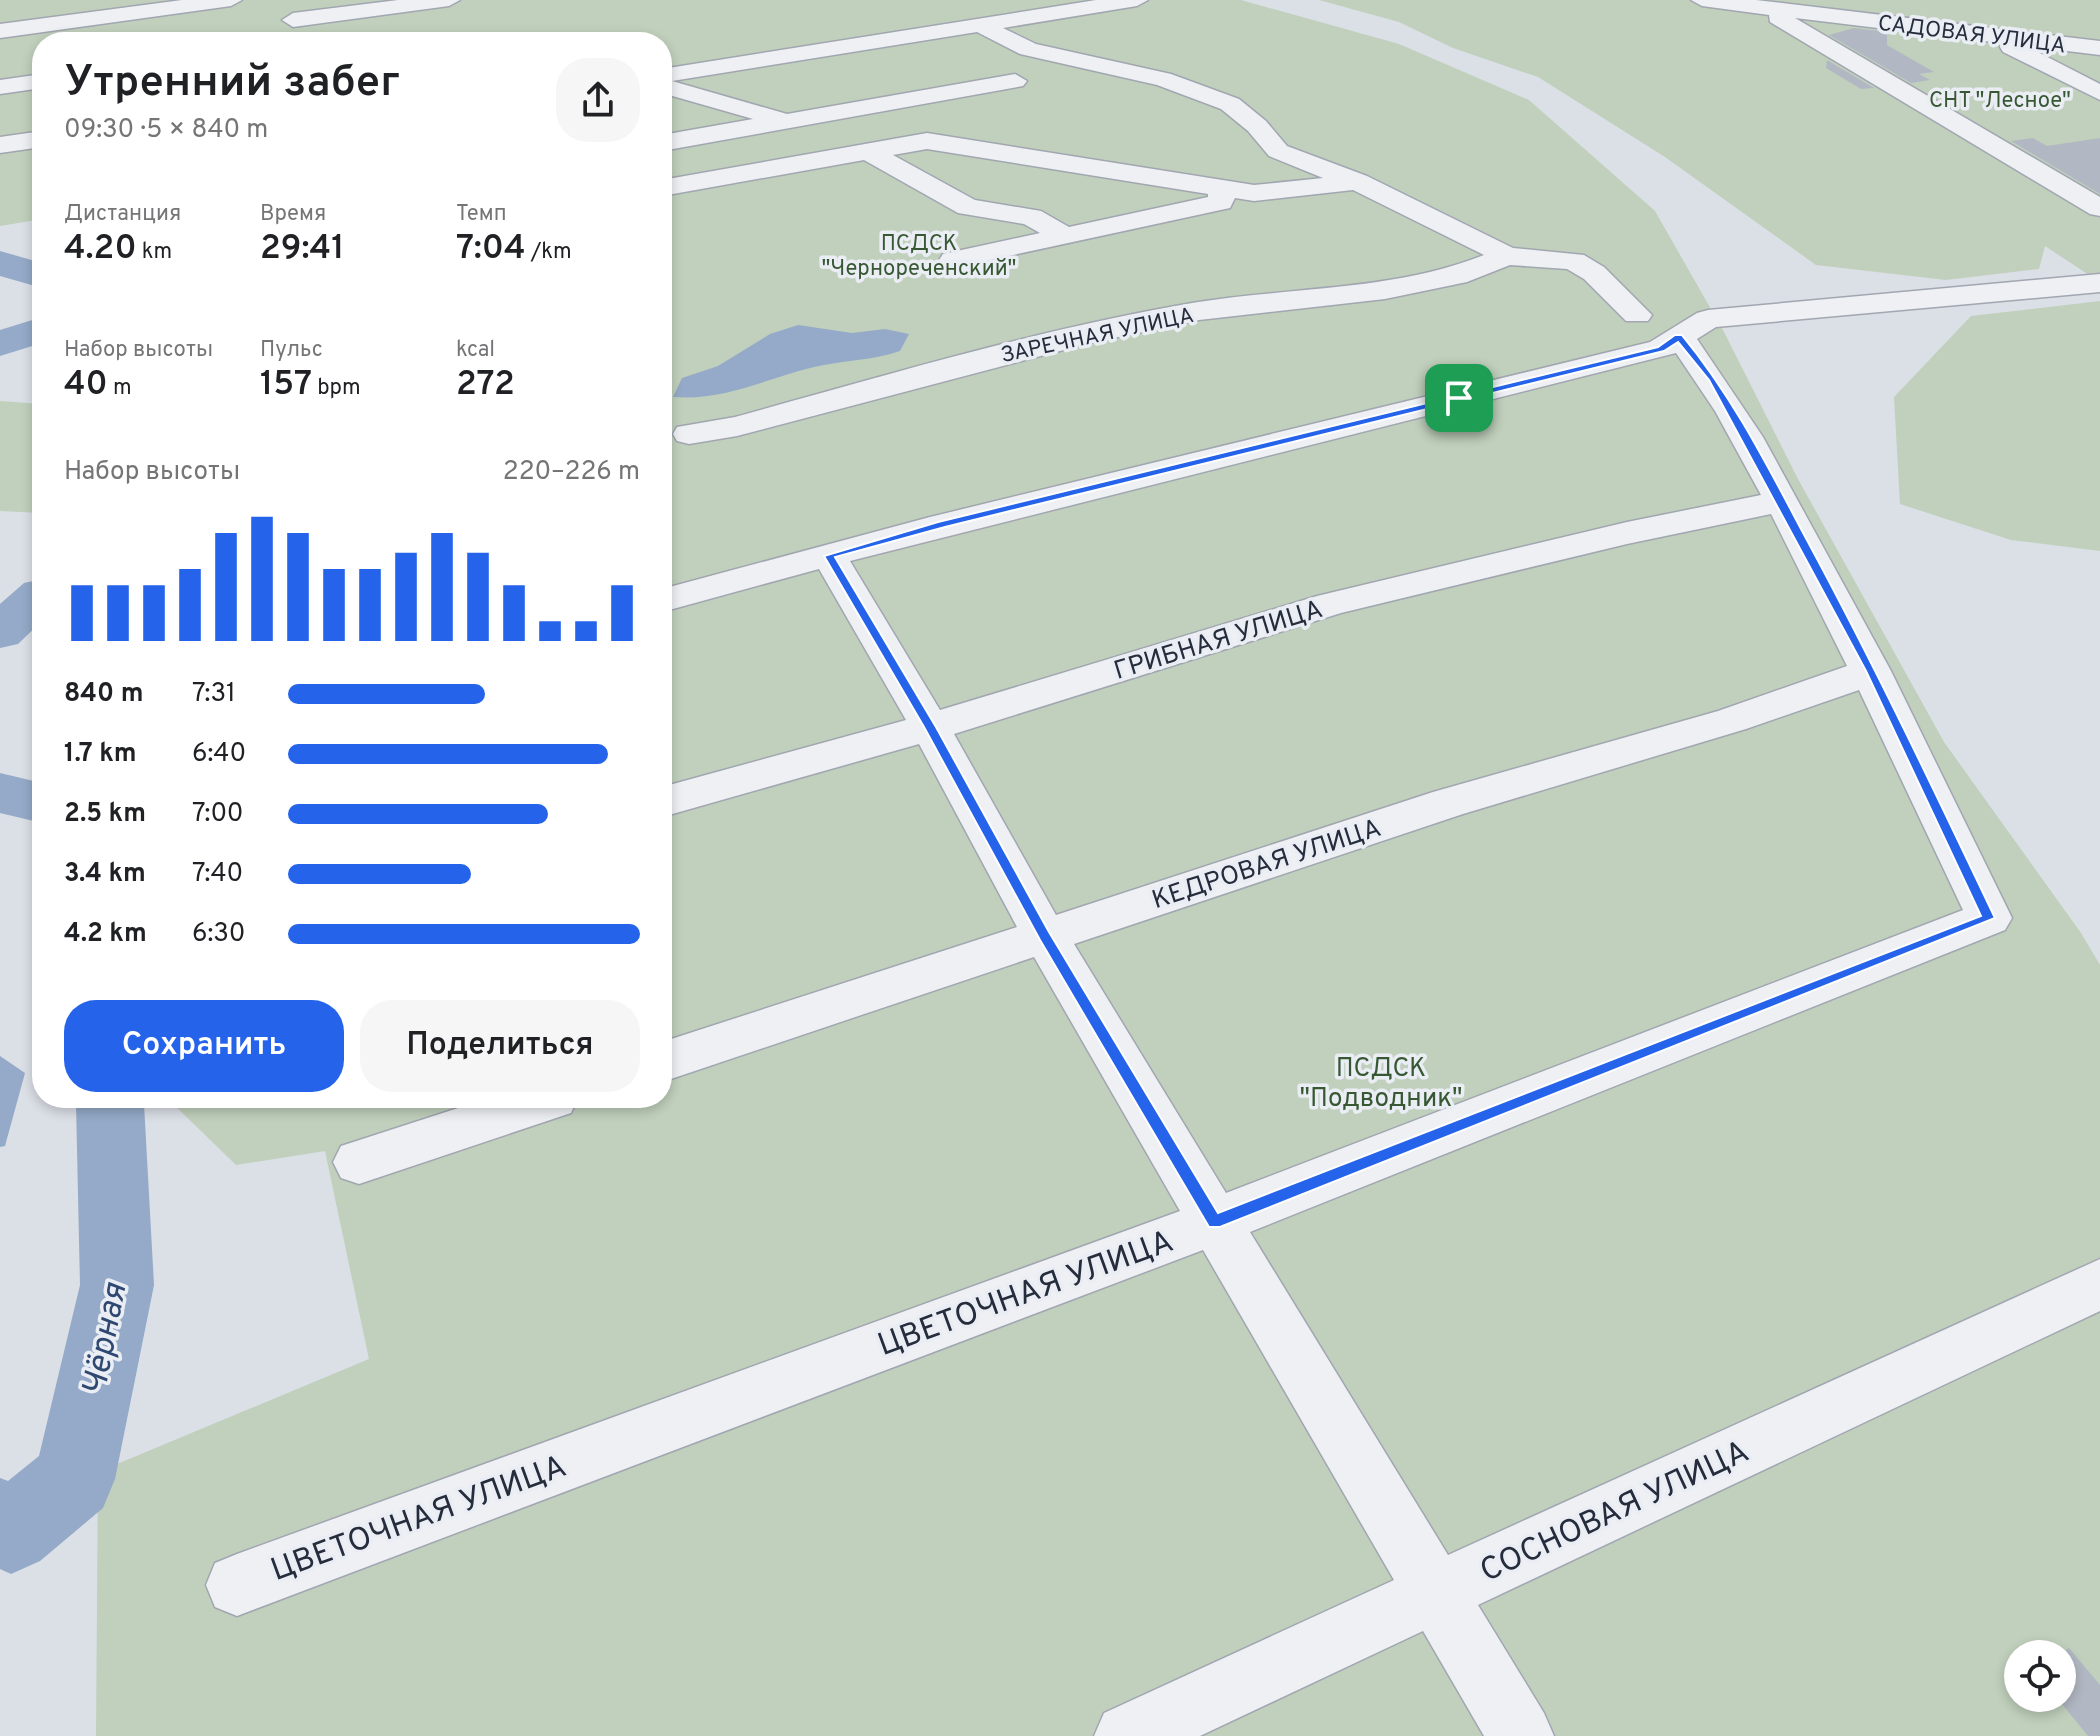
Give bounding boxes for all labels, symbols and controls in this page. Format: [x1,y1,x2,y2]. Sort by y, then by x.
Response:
street label: САДОВАЯ УЛИЦА [1876,11,2067,60]
text: Утренний забег [64,56,400,112]
button: share [556,58,640,142]
park label: СНТ "Лесное" [1929,88,2071,115]
text: 09:30 · 5 × 840 m [64,114,268,147]
text: Дистанция [64,201,181,228]
text: Время [260,201,326,228]
text: Темп [456,201,507,228]
text: 4.20 [64,228,137,271]
text: 29:41 [260,228,344,271]
text: 7:04 [456,228,526,271]
park label: ПСДСК "Чернореченский" [822,231,1016,283]
text: km [137,239,172,266]
text: /km [526,239,572,266]
street label: ЗАРЕЧНАЯ УЛИЦА [999,303,1196,370]
text: Набор высоты [64,337,213,364]
text: Пульс [260,337,323,364]
text: kcal [456,337,495,364]
text: 40 [64,364,108,407]
text: 157 [260,364,312,407]
text: 272 [456,364,515,407]
pin [1425,364,1493,432]
text: m [108,375,132,402]
text: bpm [312,375,361,402]
icon: arrive [1437,376,1481,420]
text: Набор высоты [64,456,240,489]
text: 220–226 m [503,456,640,489]
street label: ГРИБНАЯ УЛИЦА [1110,594,1327,689]
text: 840 m [64,678,143,711]
text: 7:31 [192,678,236,711]
text: 1.7 km [64,738,137,771]
text: 6:40 [192,738,246,771]
text: 2.5 km [64,798,146,831]
text: 7:00 [192,798,244,831]
street label: КЕДРОВАЯ УЛИЦА [1148,813,1386,918]
text: 3.4 km [64,858,146,891]
text: 7:40 [192,858,243,891]
text: 4.2 km [64,918,147,951]
text: 6:30 [192,918,245,951]
button: Сохранить [64,1000,344,1092]
button: Поделиться [360,1000,640,1092]
park label: ПСДСК "Подводник" [1299,1053,1463,1116]
street label: ЦВЕТОЧНАЯ УЛИЦА [873,1223,1179,1367]
water label: Чёрная [74,1279,138,1400]
street label: СОСНОВАЯ УЛИЦА [1474,1433,1756,1593]
street label: ЦВЕТОЧНАЯ УЛИЦА [266,1448,572,1592]
map controls [2004,1640,2076,1712]
button: locate [2004,1640,2076,1712]

